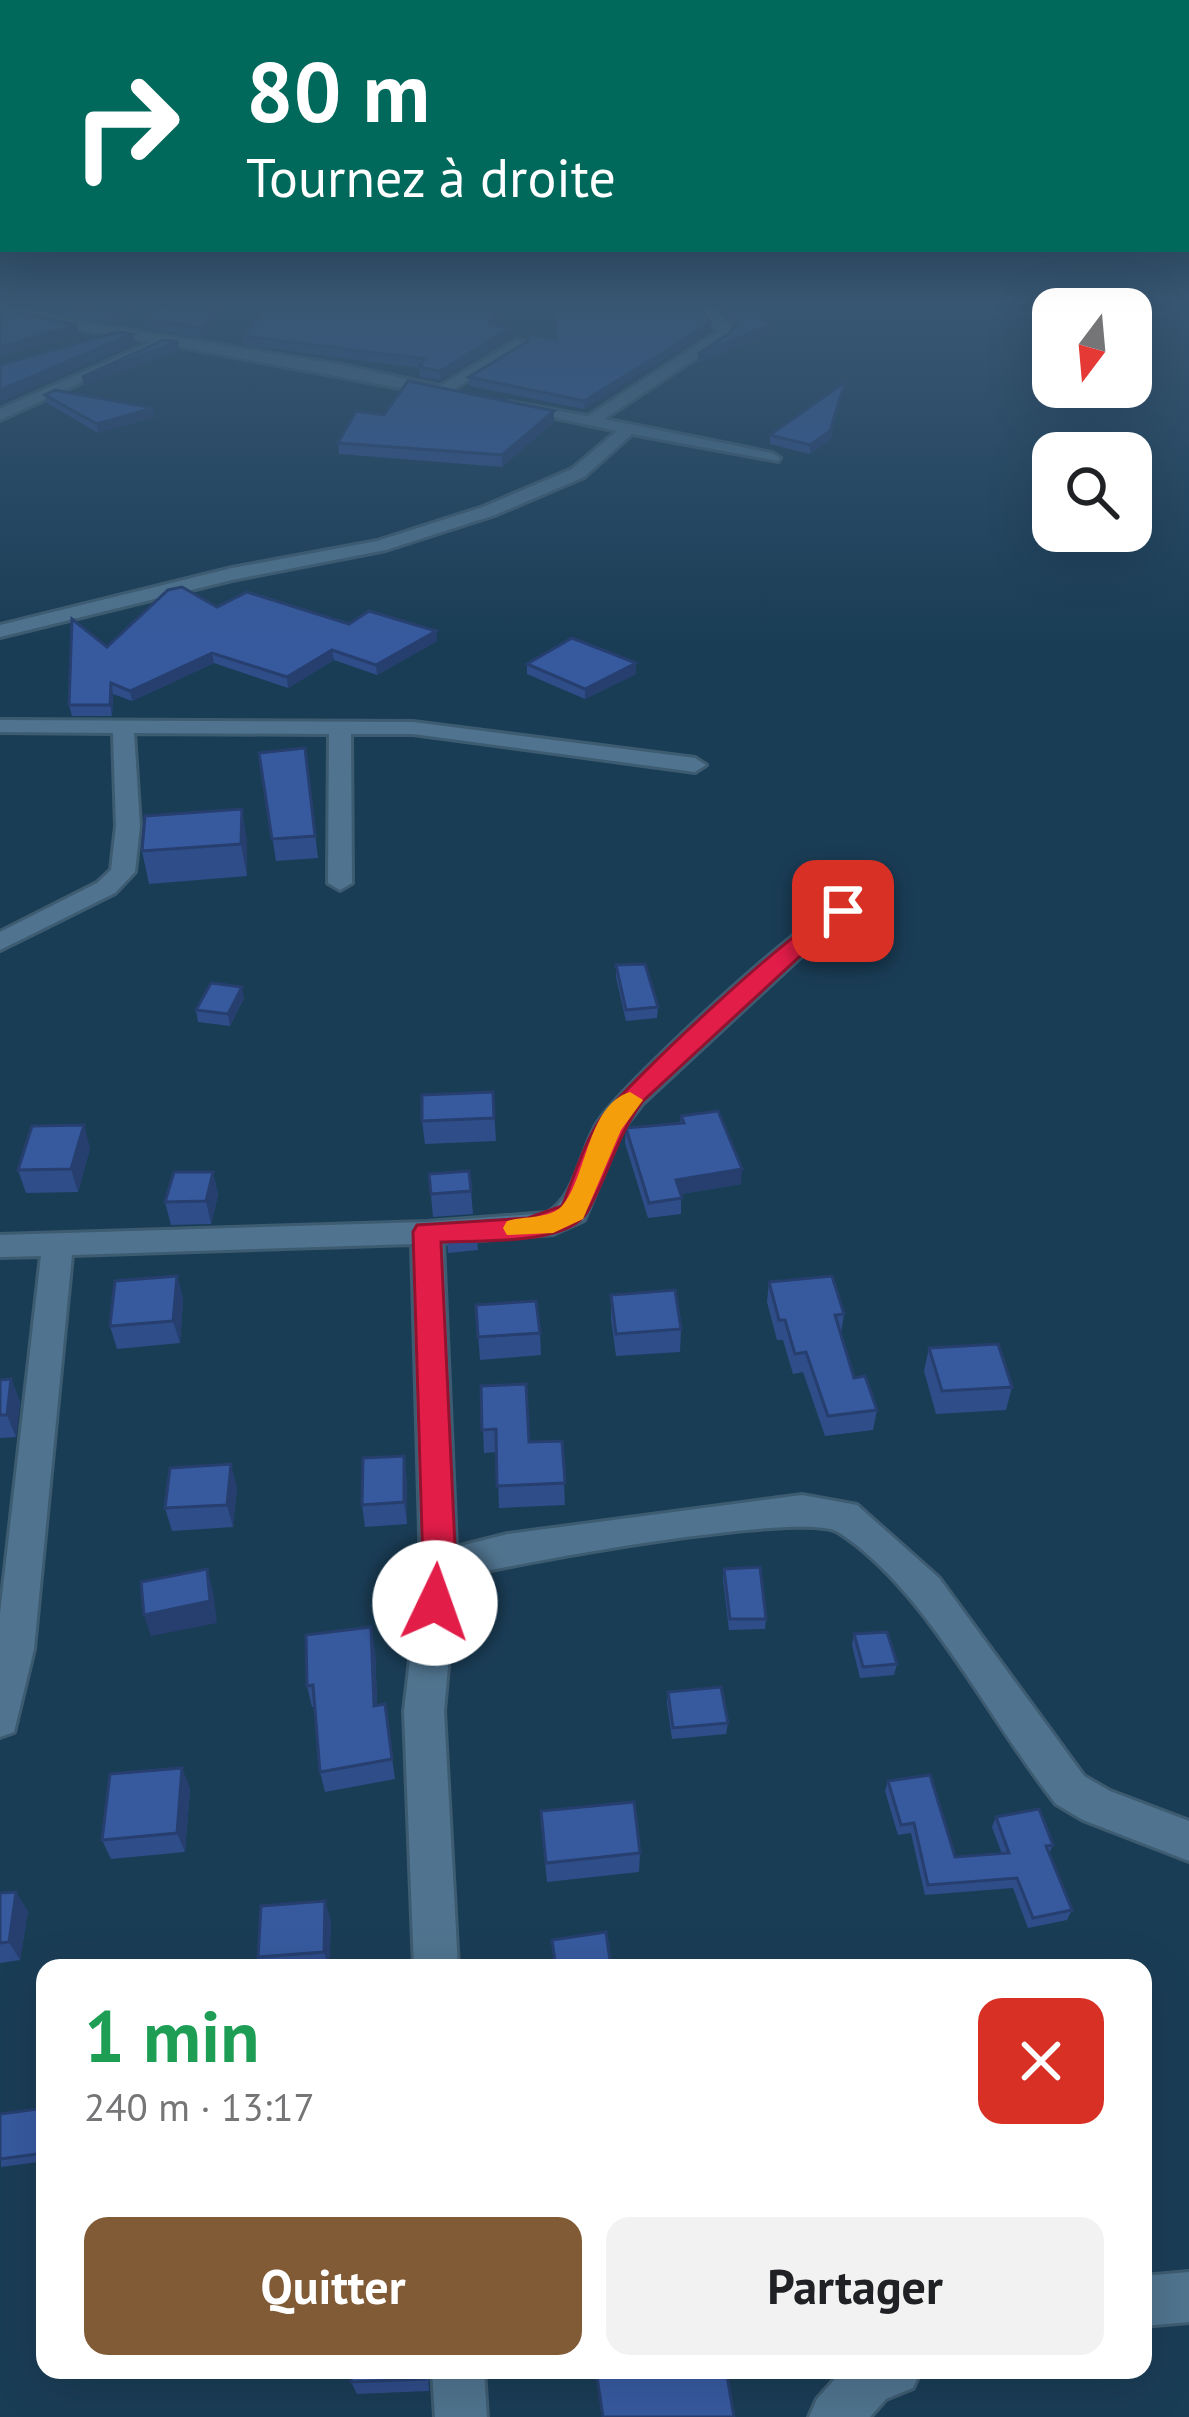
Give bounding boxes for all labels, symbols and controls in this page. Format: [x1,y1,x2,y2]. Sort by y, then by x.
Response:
text: 80 m [246,36,430,145]
icon: right [48,48,204,204]
text: Tournez à droite [246,142,616,212]
north arrow [1032,288,1152,408]
map controls [1032,288,1152,552]
button: search [1032,432,1152,552]
pin [792,860,894,962]
icon: arrive [810,878,876,944]
position arrow [372,1540,498,1666]
text: 1 min [84,1989,260,2082]
button: close [978,1998,1104,2124]
text: 240 m · 13:17 [84,2081,315,2132]
button: Quitter [84,2217,582,2355]
button: Partager [606,2217,1104,2355]

